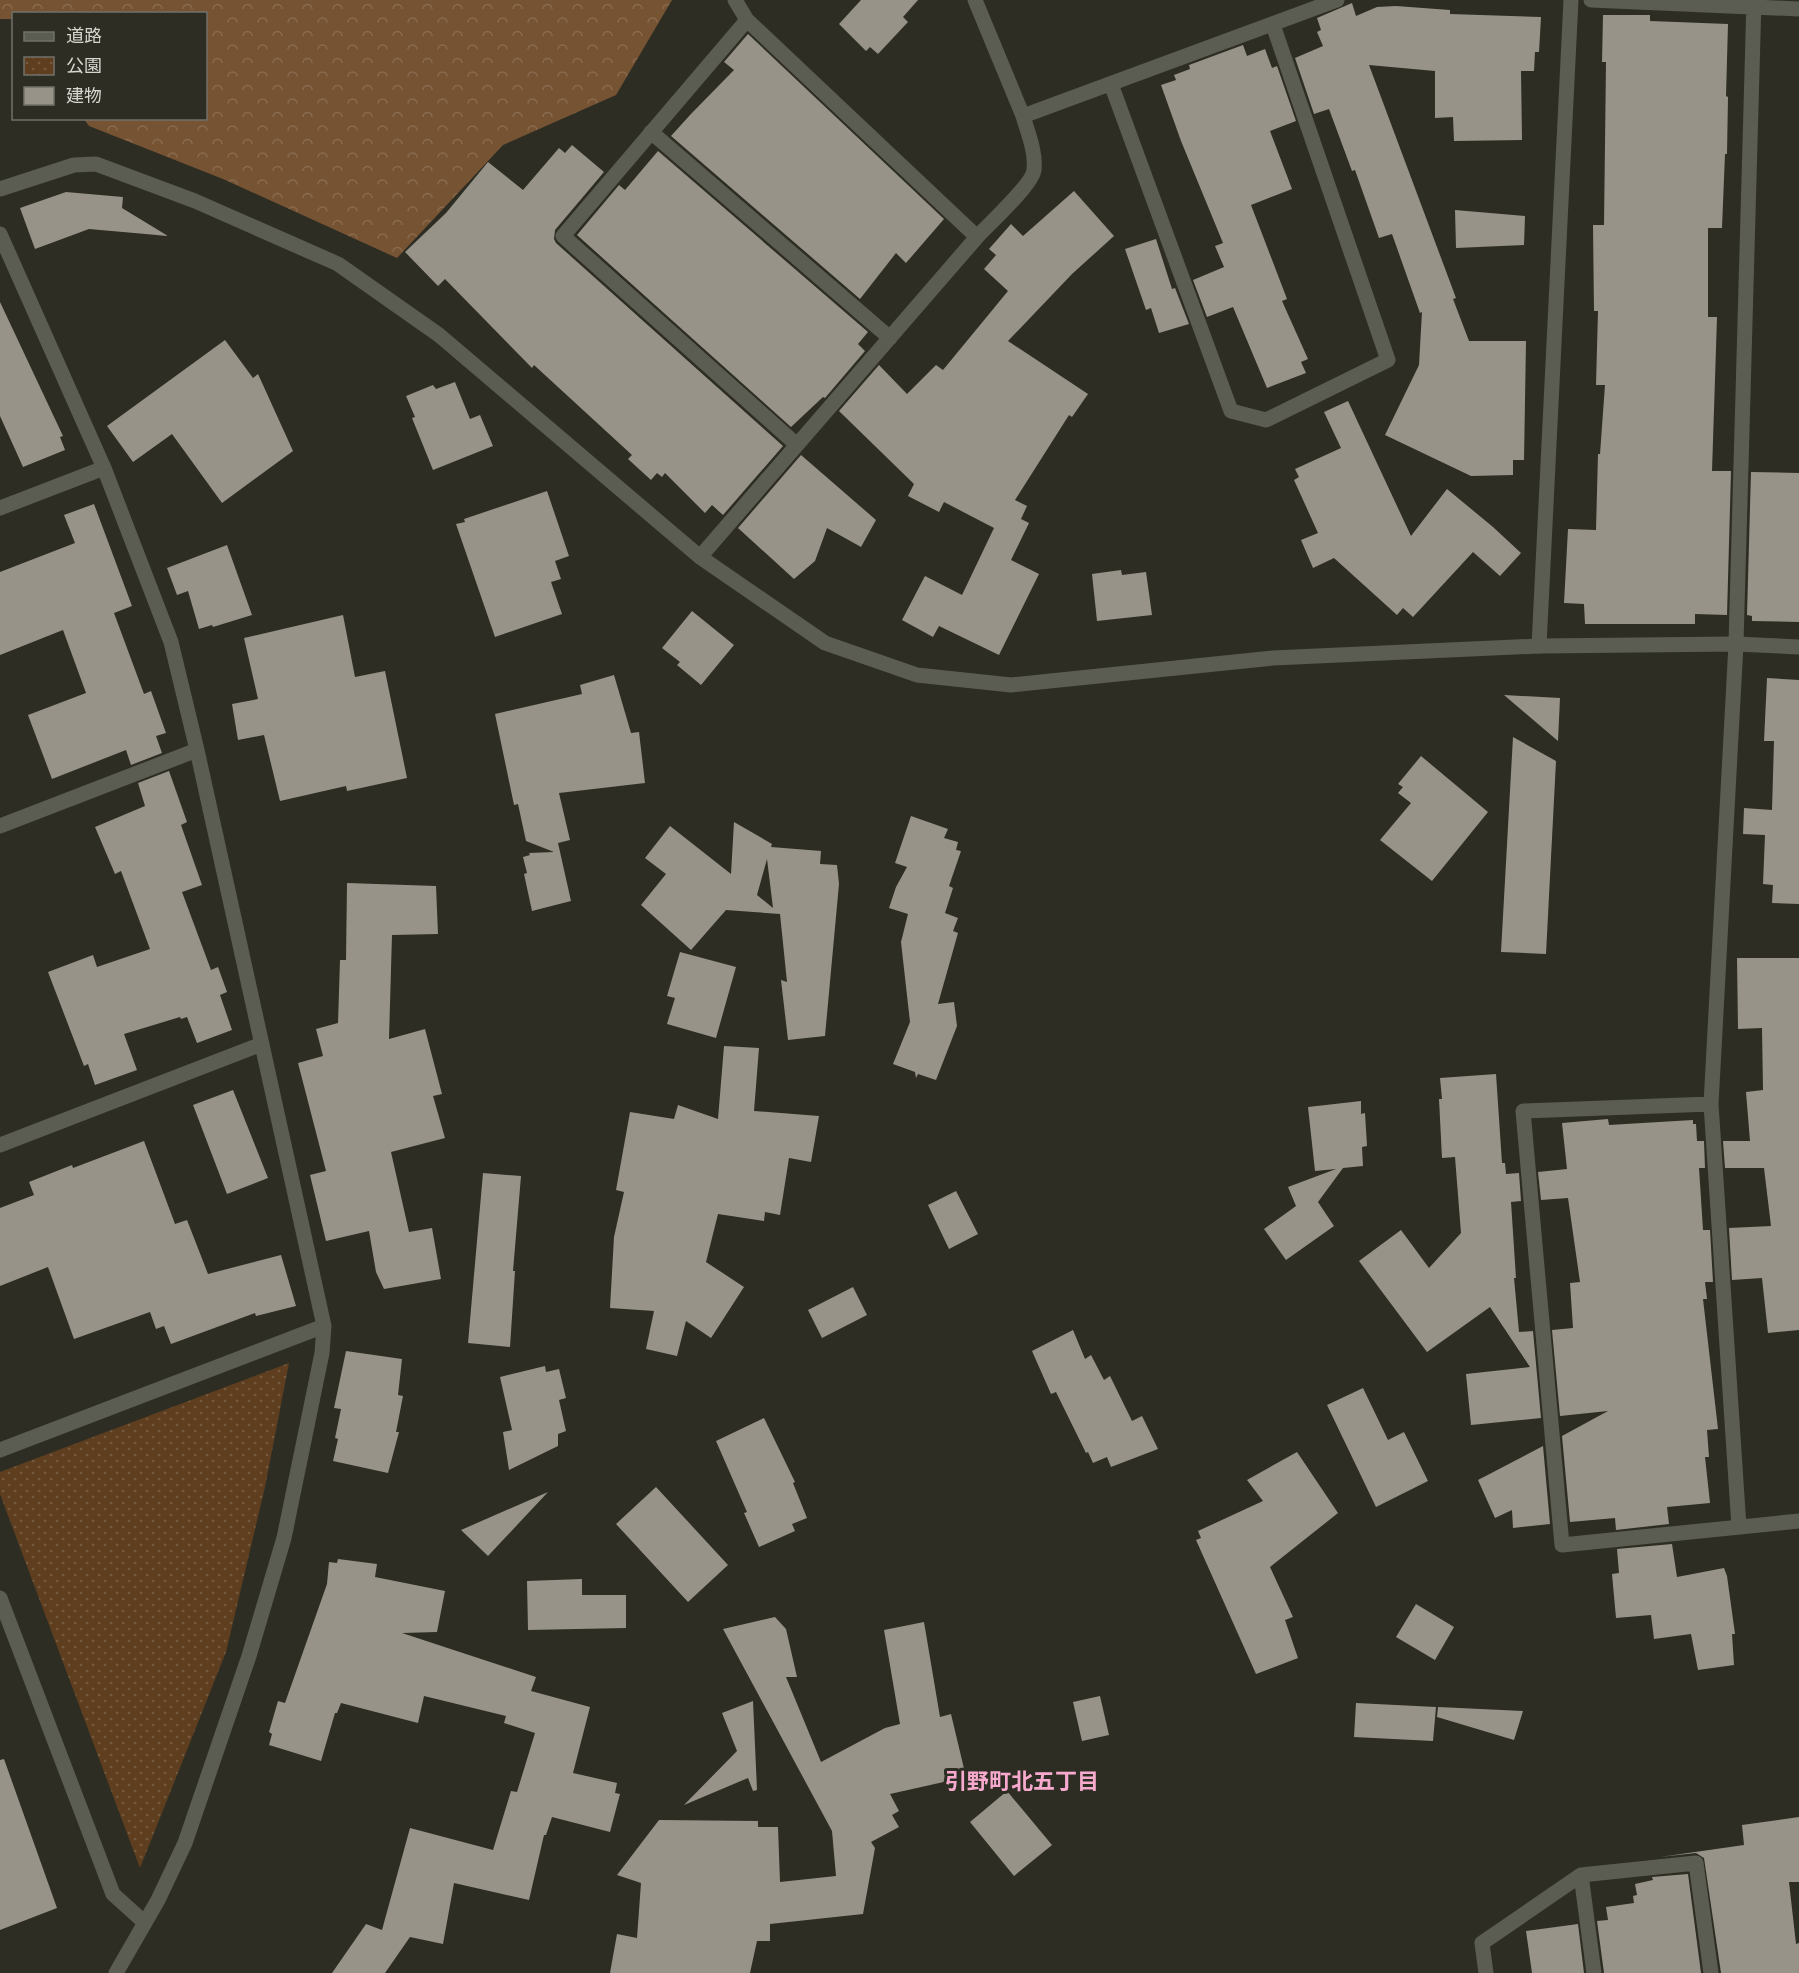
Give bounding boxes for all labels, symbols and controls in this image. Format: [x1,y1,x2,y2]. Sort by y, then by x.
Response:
legend [12,12,207,120]
text: 道路 [66,26,102,46]
text: 公園 [66,56,102,76]
text: 建物 [66,86,102,106]
district label: 引野町北五丁目 [945,1769,1099,1794]

